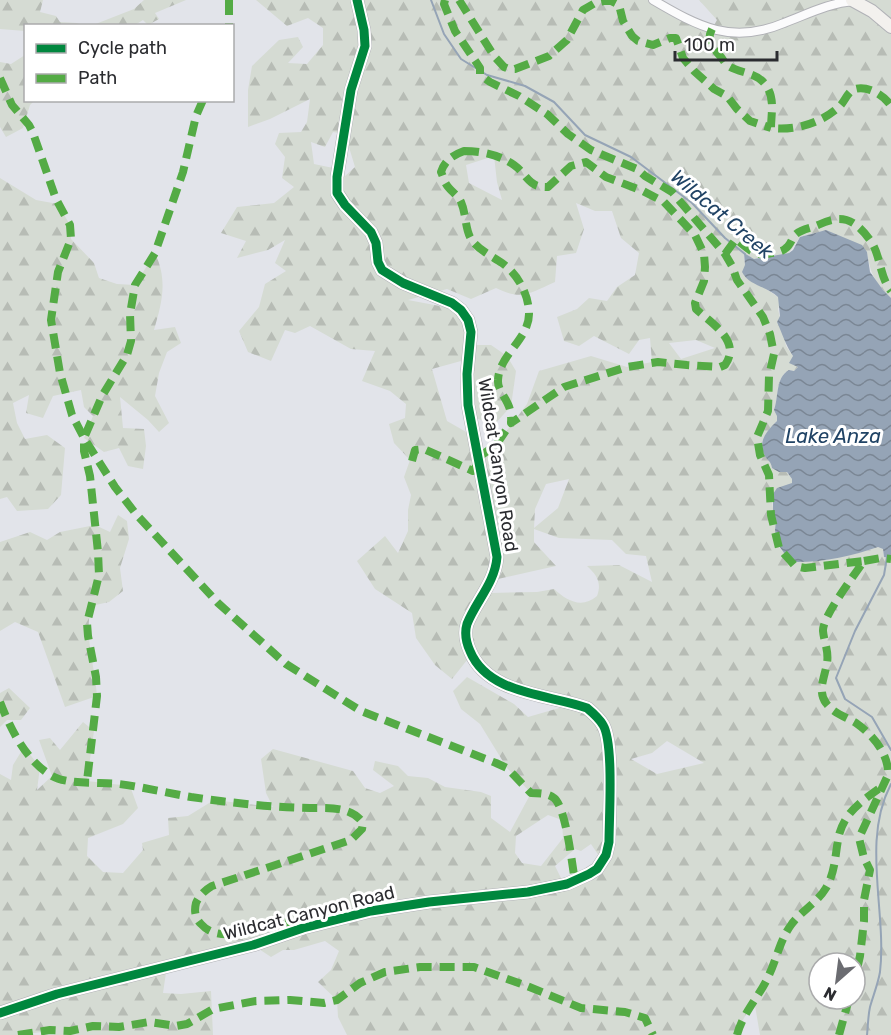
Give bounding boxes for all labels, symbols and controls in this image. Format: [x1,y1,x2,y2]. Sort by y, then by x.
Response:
legend [24,24,234,102]
scale bar [675,24,777,62]
text: 100 m [684,34,735,56]
text: Cycle path [78,37,167,59]
text: Path [78,67,117,89]
water label: Wildcat Creek [666,164,779,264]
street label: Wildcat Canyon Road [473,377,523,553]
water label: Lake Anza [785,424,881,448]
street label: Wildcat Canyon Road [221,881,397,945]
north arrow [807,951,867,1011]
text: N [821,983,840,1005]

